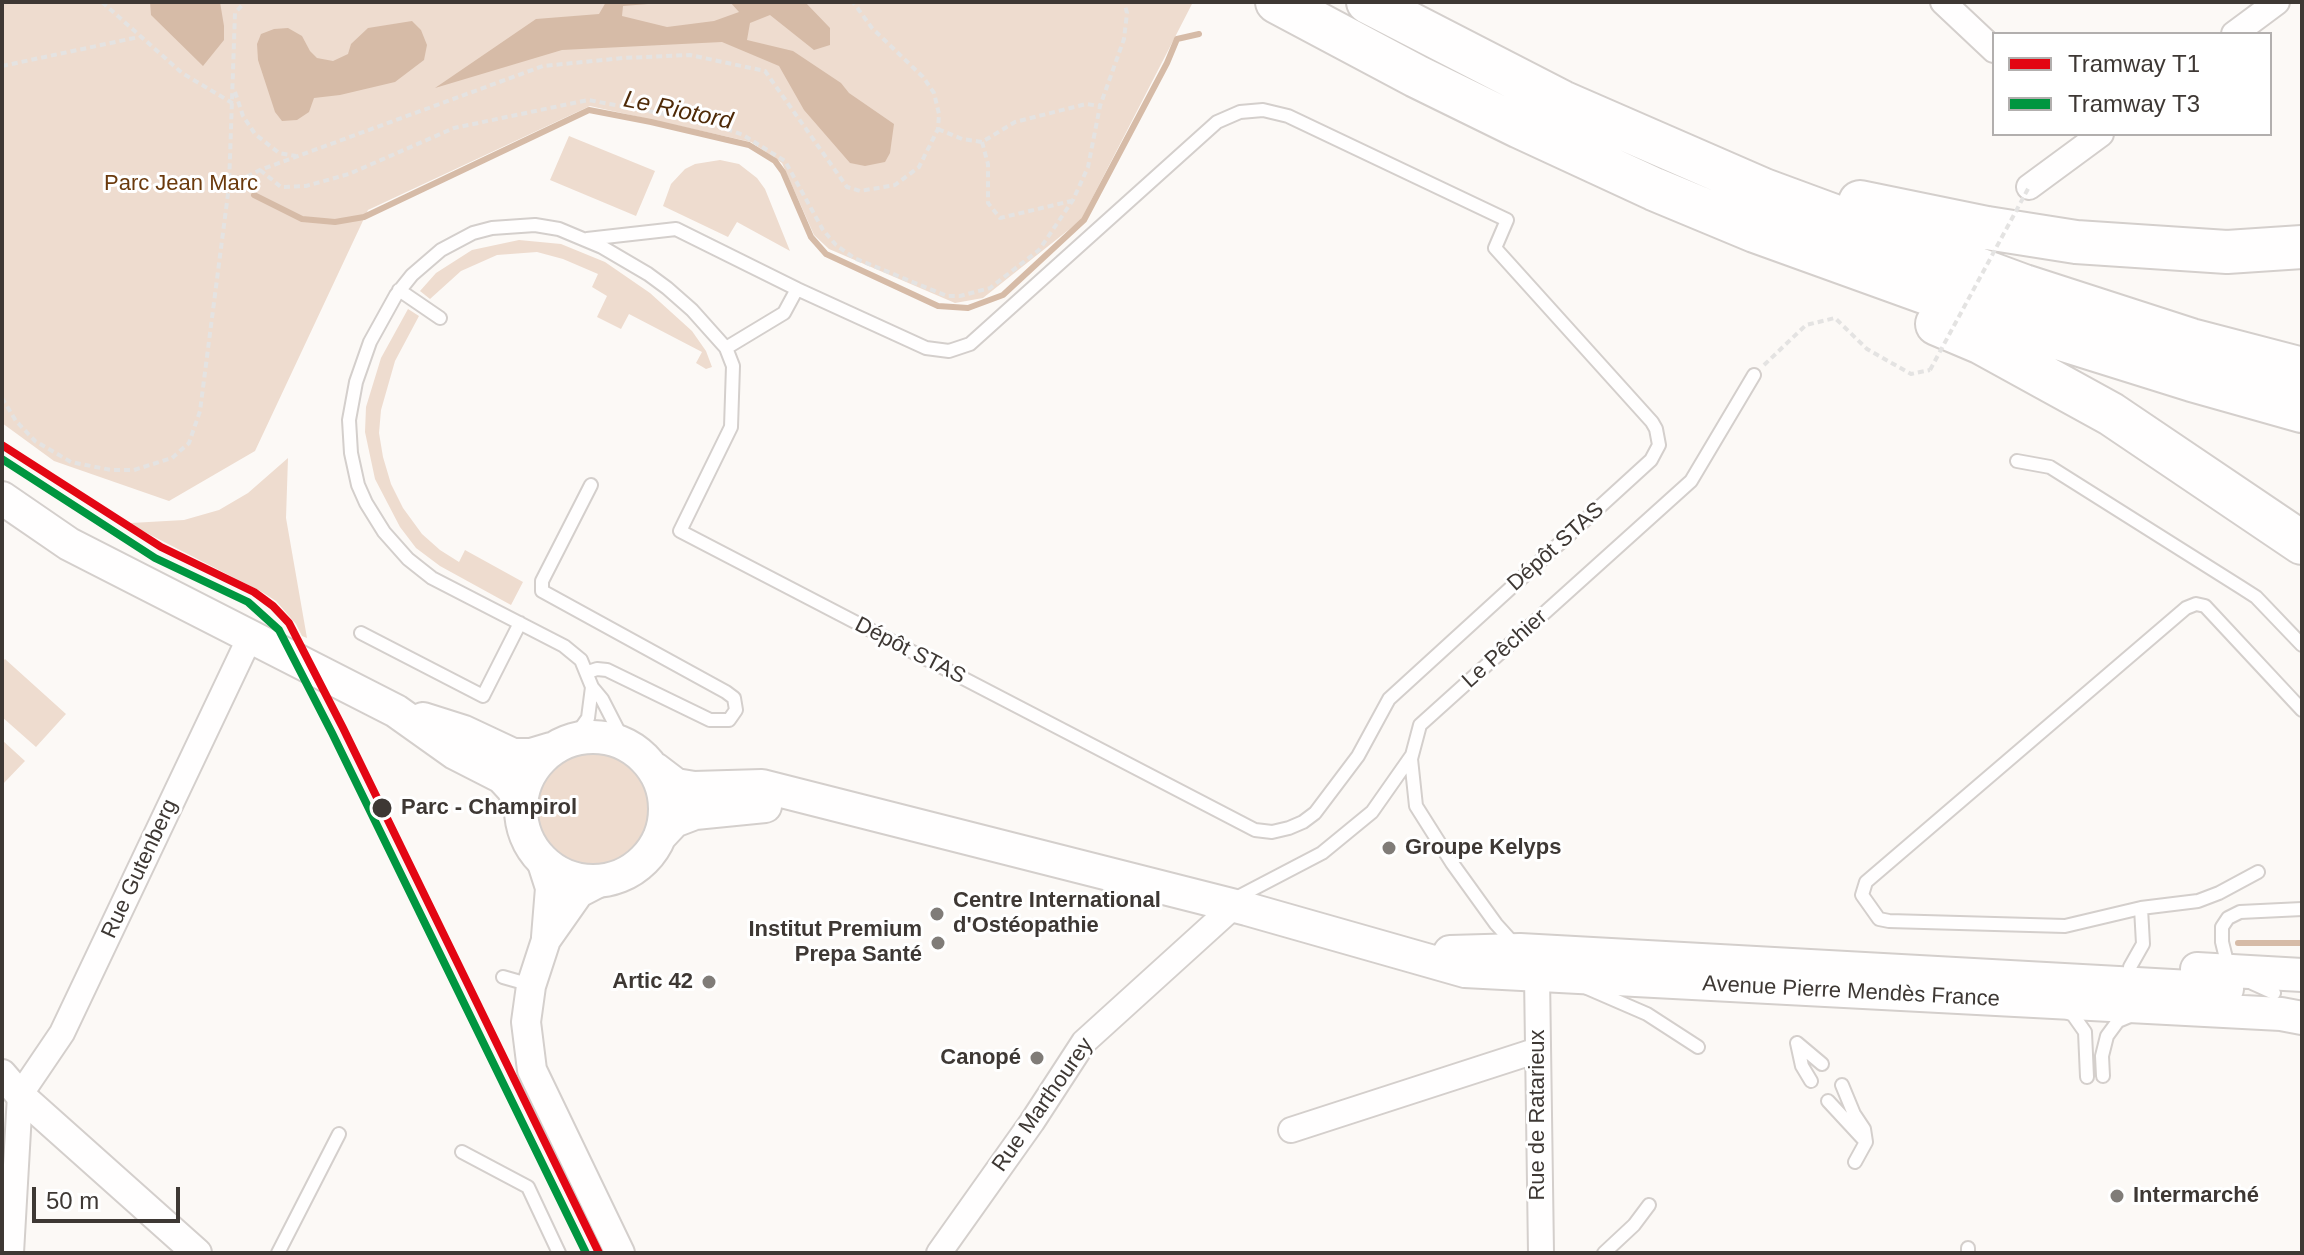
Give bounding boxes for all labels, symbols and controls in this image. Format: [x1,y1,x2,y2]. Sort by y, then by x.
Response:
legend [1992,32,2272,136]
text: Tramway T1 [2068,50,2200,77]
water label: Le Riotord [621,85,735,137]
text: Tramway T3 [2068,90,2200,117]
park label: Parc Jean Marc [104,171,258,197]
street label: Dépôt STAS [1502,497,1610,597]
street label: Le Pêchier [1457,604,1553,694]
street label: Dépôt STAS [850,612,970,690]
street label: Rue Gutenberg [96,795,184,943]
place label: Parc - Champirol [401,795,577,821]
marker: Parc - Champirol [370,796,394,820]
place label: Groupe Kelyps [1405,835,1561,861]
marker: Groupe Kelyps [1380,839,1398,857]
place label: Centre International d'Ostéopathie [953,888,1161,940]
marker: Centre International d'Ostéopathie [928,905,946,923]
place label: Institut Premium Prepa Santé [748,917,922,968]
marker: Institut Premium Prepa Santé [929,934,947,952]
place label: Artic 42 [612,969,693,995]
street label: Avenue Pierre Mendès France [1702,971,2000,1013]
marker: Artic 42 [700,973,718,991]
street label: Rue de Ratarieux [1525,1029,1551,1201]
street label: Rue Marthourey [987,1033,1099,1177]
place label: Canopé [940,1045,1021,1071]
marker: Canopé [1028,1049,1046,1067]
scale bar [36,1171,184,1221]
place label: Intermarché [2133,1183,2259,1209]
text: 50 m [46,1187,99,1214]
marker: Intermarché [2108,1187,2126,1205]

